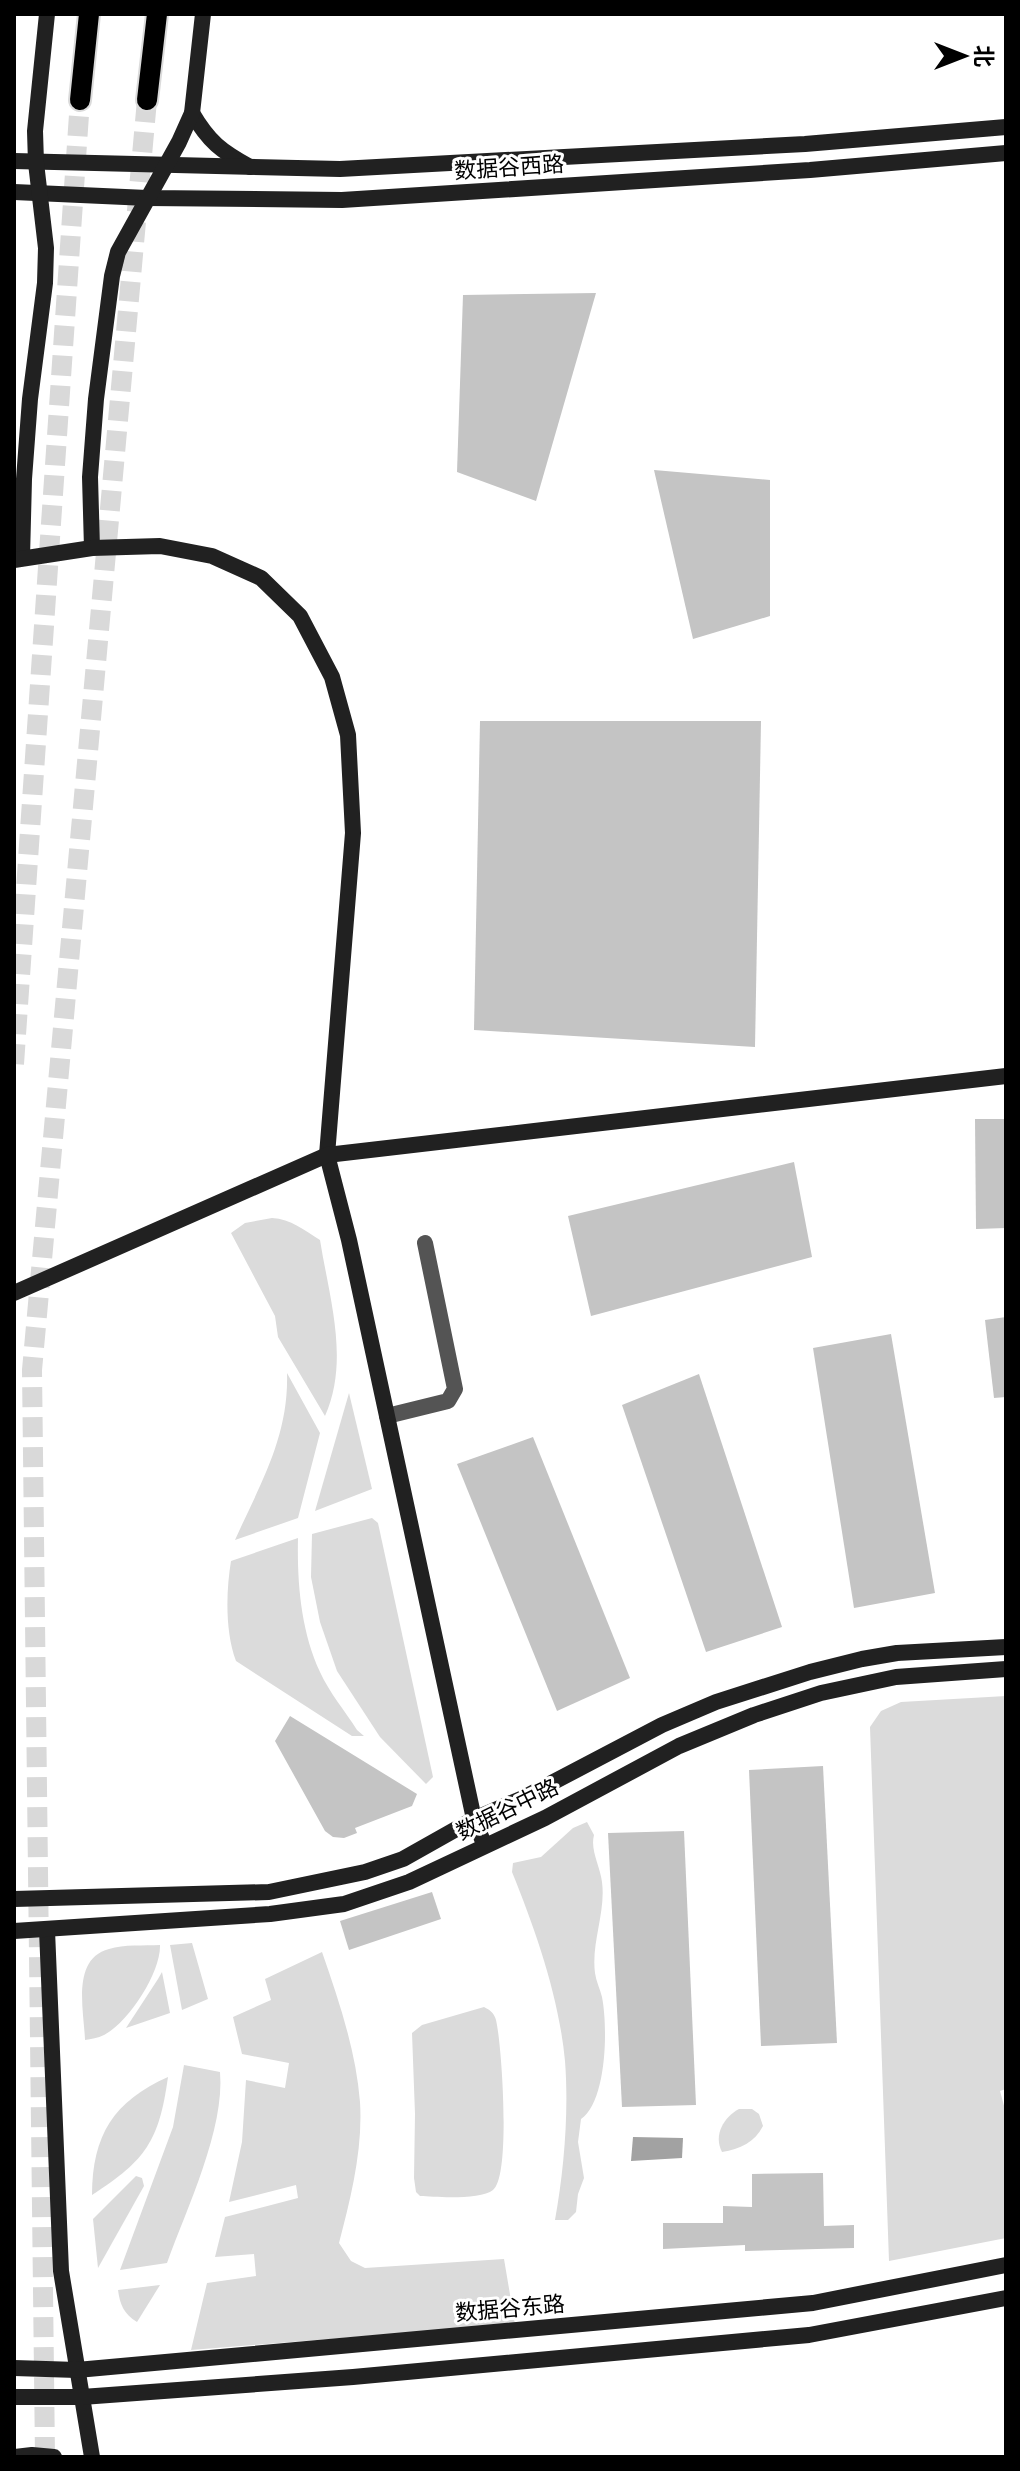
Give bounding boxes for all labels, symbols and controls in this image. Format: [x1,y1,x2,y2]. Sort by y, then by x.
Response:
north arrow [924,16,1004,96]
text: 北 [971,45,997,67]
street label: 数据谷西路 [453,150,565,184]
street label: 数据谷中路 [452,1773,562,1845]
street label: 数据谷东路 [454,2290,566,2326]

